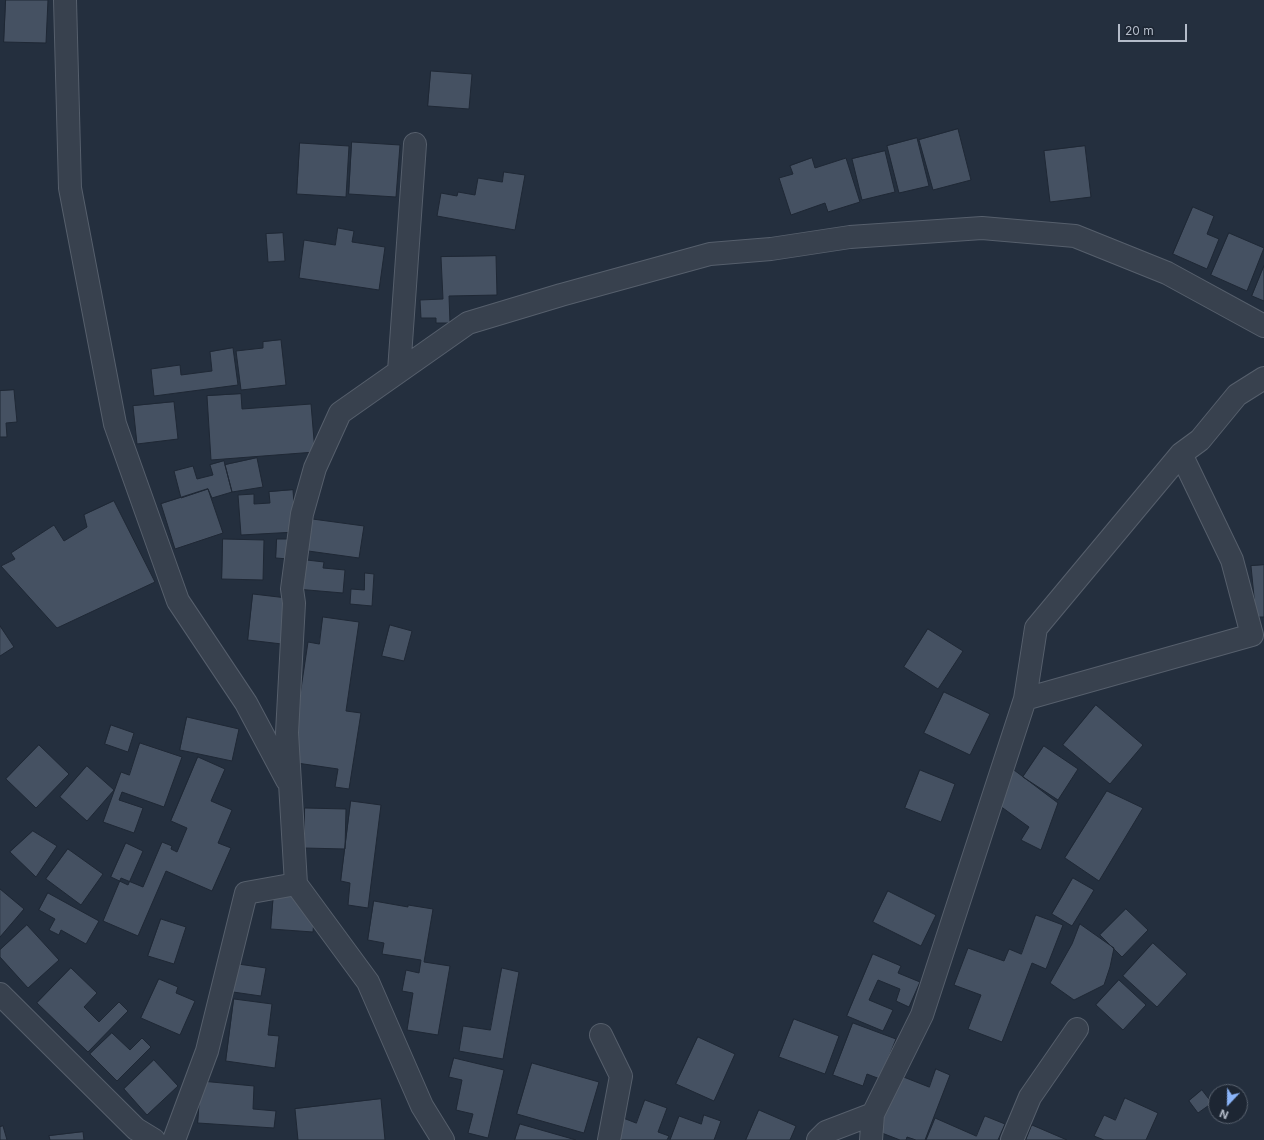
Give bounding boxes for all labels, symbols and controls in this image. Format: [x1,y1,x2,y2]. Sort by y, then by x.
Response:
scale bar [1120,16,1189,42]
text: 20 m [1125,23,1154,38]
north arrow [1208,1084,1248,1124]
text: N [1217,1106,1230,1122]

